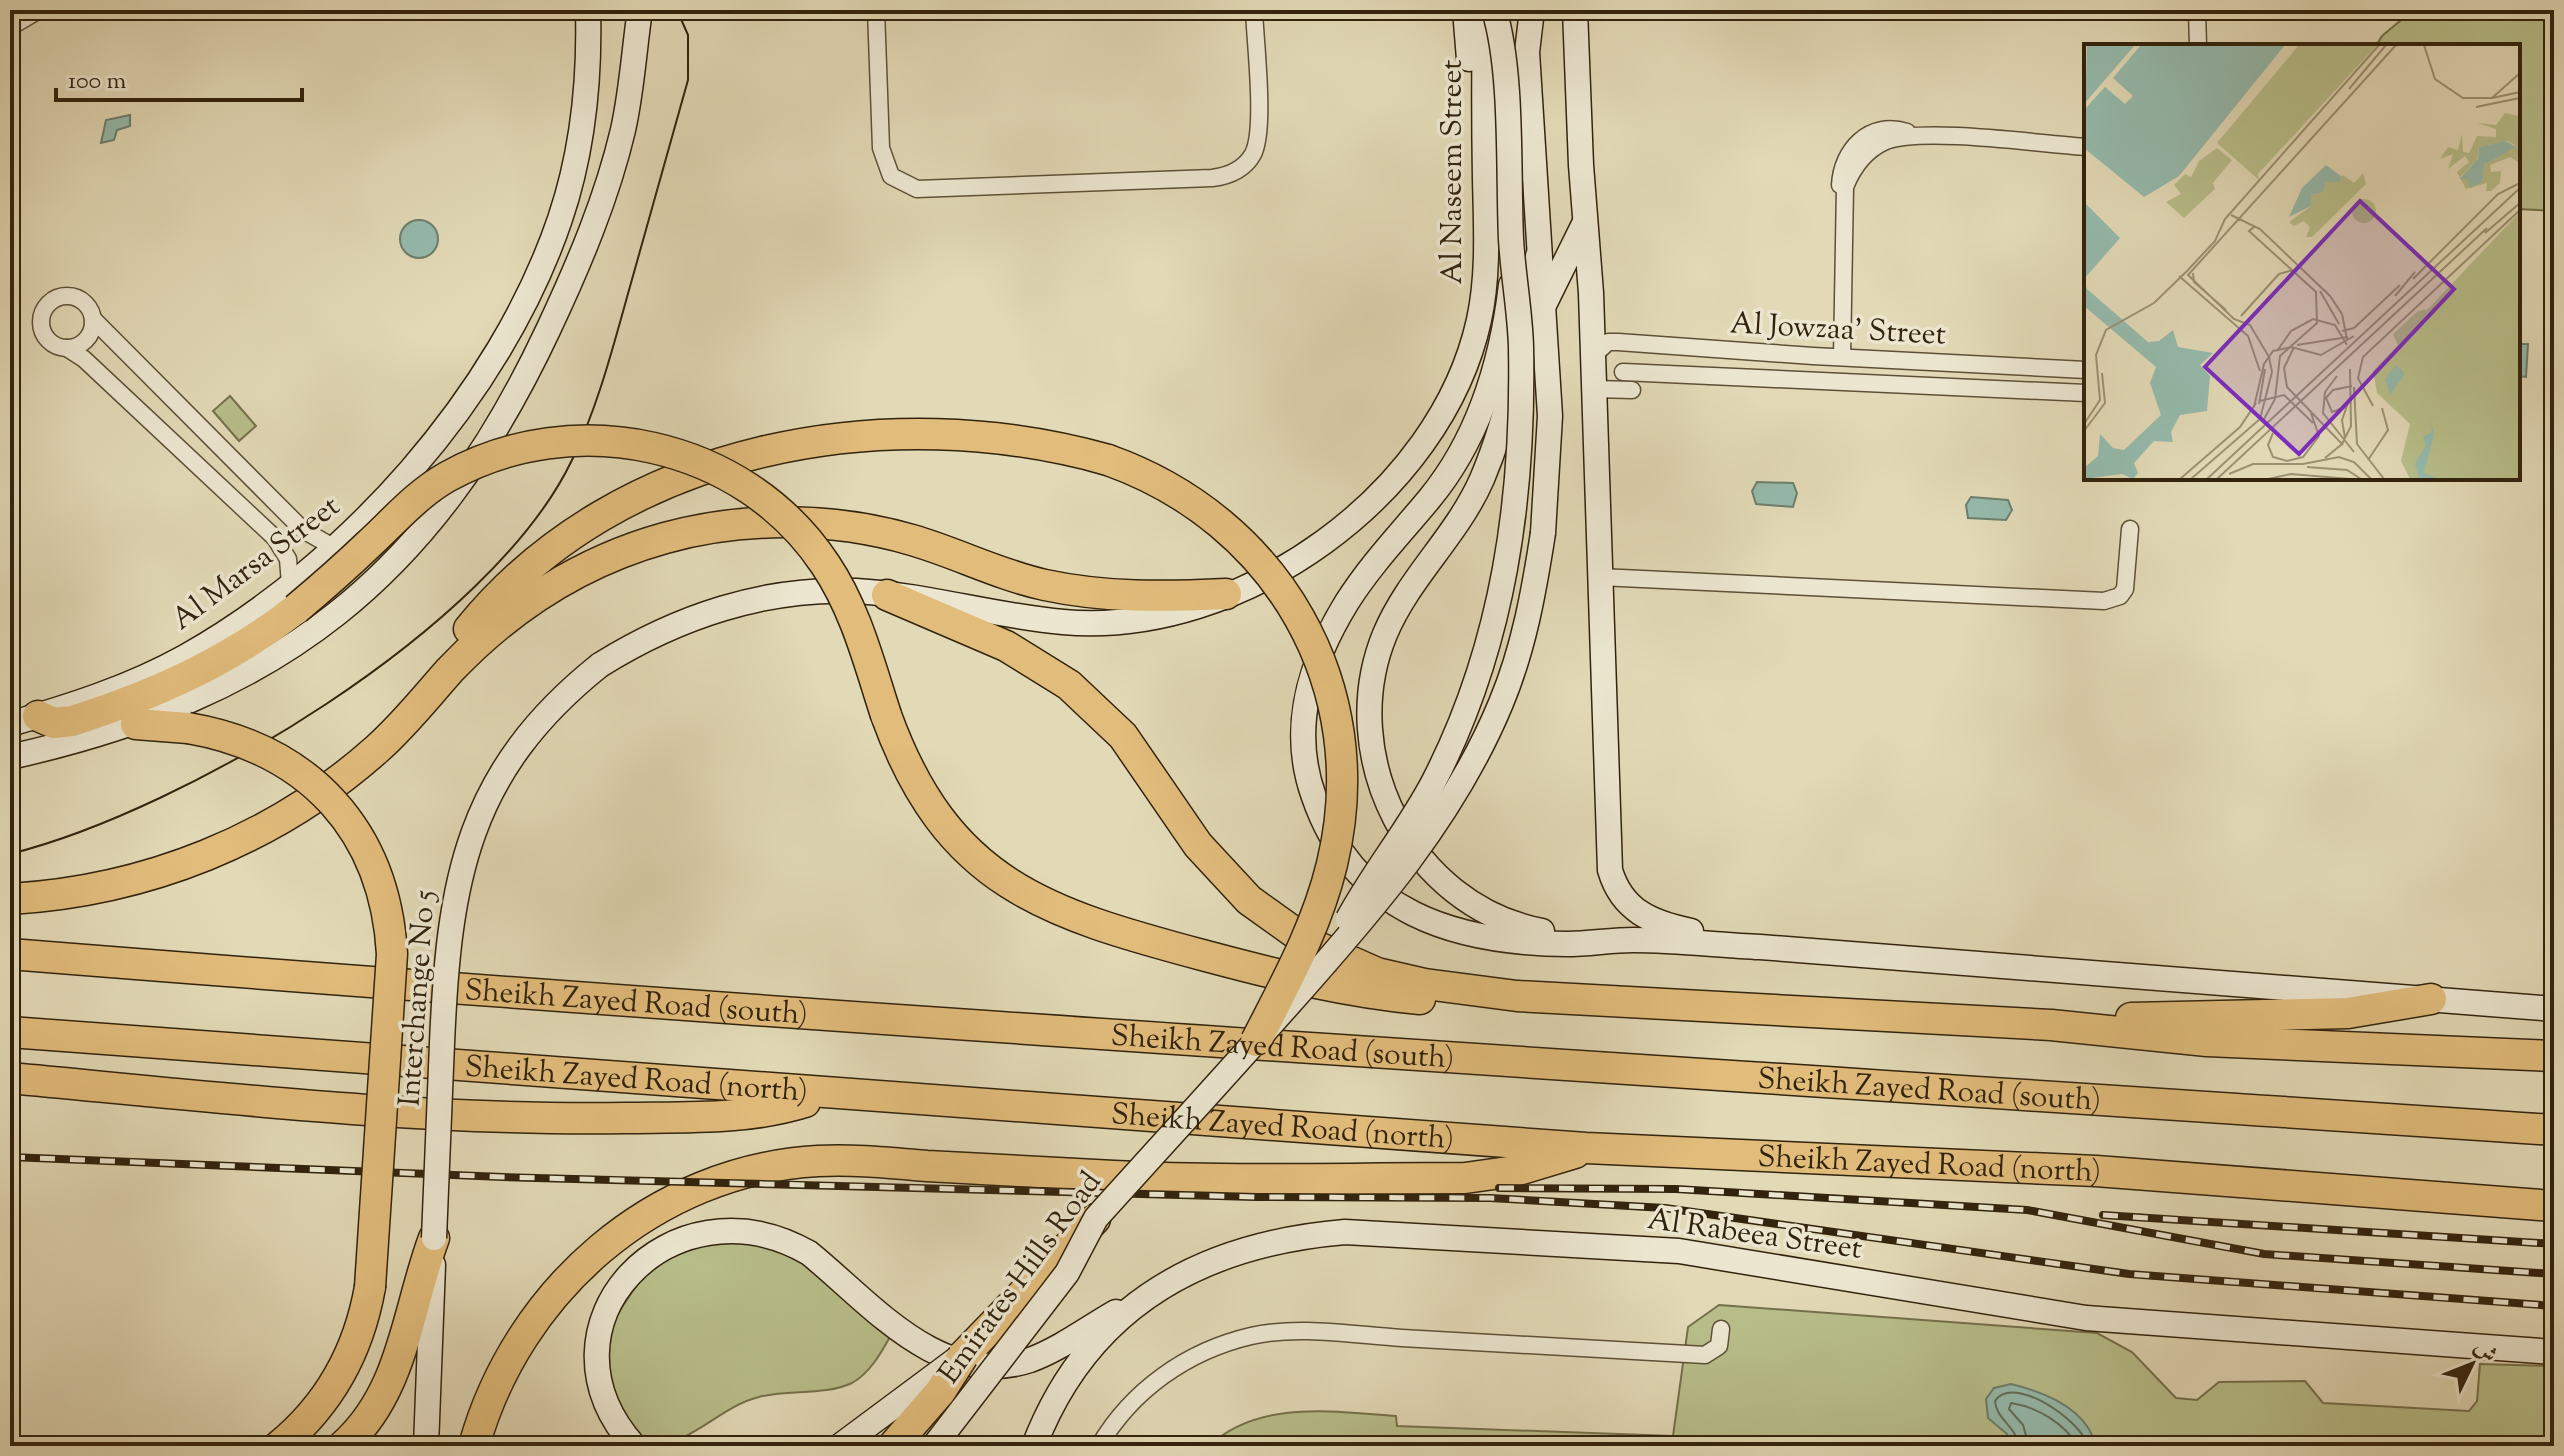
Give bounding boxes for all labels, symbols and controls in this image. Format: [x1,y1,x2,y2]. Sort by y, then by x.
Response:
inset map [2084,44,2520,480]
scale bar [56,52,302,102]
street label: Al Naseem Street [1432,59,1475,285]
text: 100 m [68,65,126,99]
street label: Al Jowzaa' Street [1729,303,1947,358]
street label: Al Marsa Street [163,486,350,642]
street label: Interchange No 5 [389,889,447,1108]
street label: Sheikh Zayed Road (south) [463,970,809,1038]
street label: Sheikh Zayed Road (south) [1109,1016,1456,1082]
street label: Sheikh Zayed Road (north) [463,1047,809,1115]
street label: Sheikh Zayed Road (south) [1756,1059,2102,1124]
street label: Sheikh Zayed Road (north) [1109,1094,1455,1162]
street label: Sheikh Zayed Road (north) [1757,1137,2102,1195]
street label: Emirates Hills Road [929,1163,1113,1393]
street label: Al Rabeea Street [1645,1199,1865,1272]
north arrow [2432,1324,2512,1404]
text: ش [2465,1334,2504,1371]

